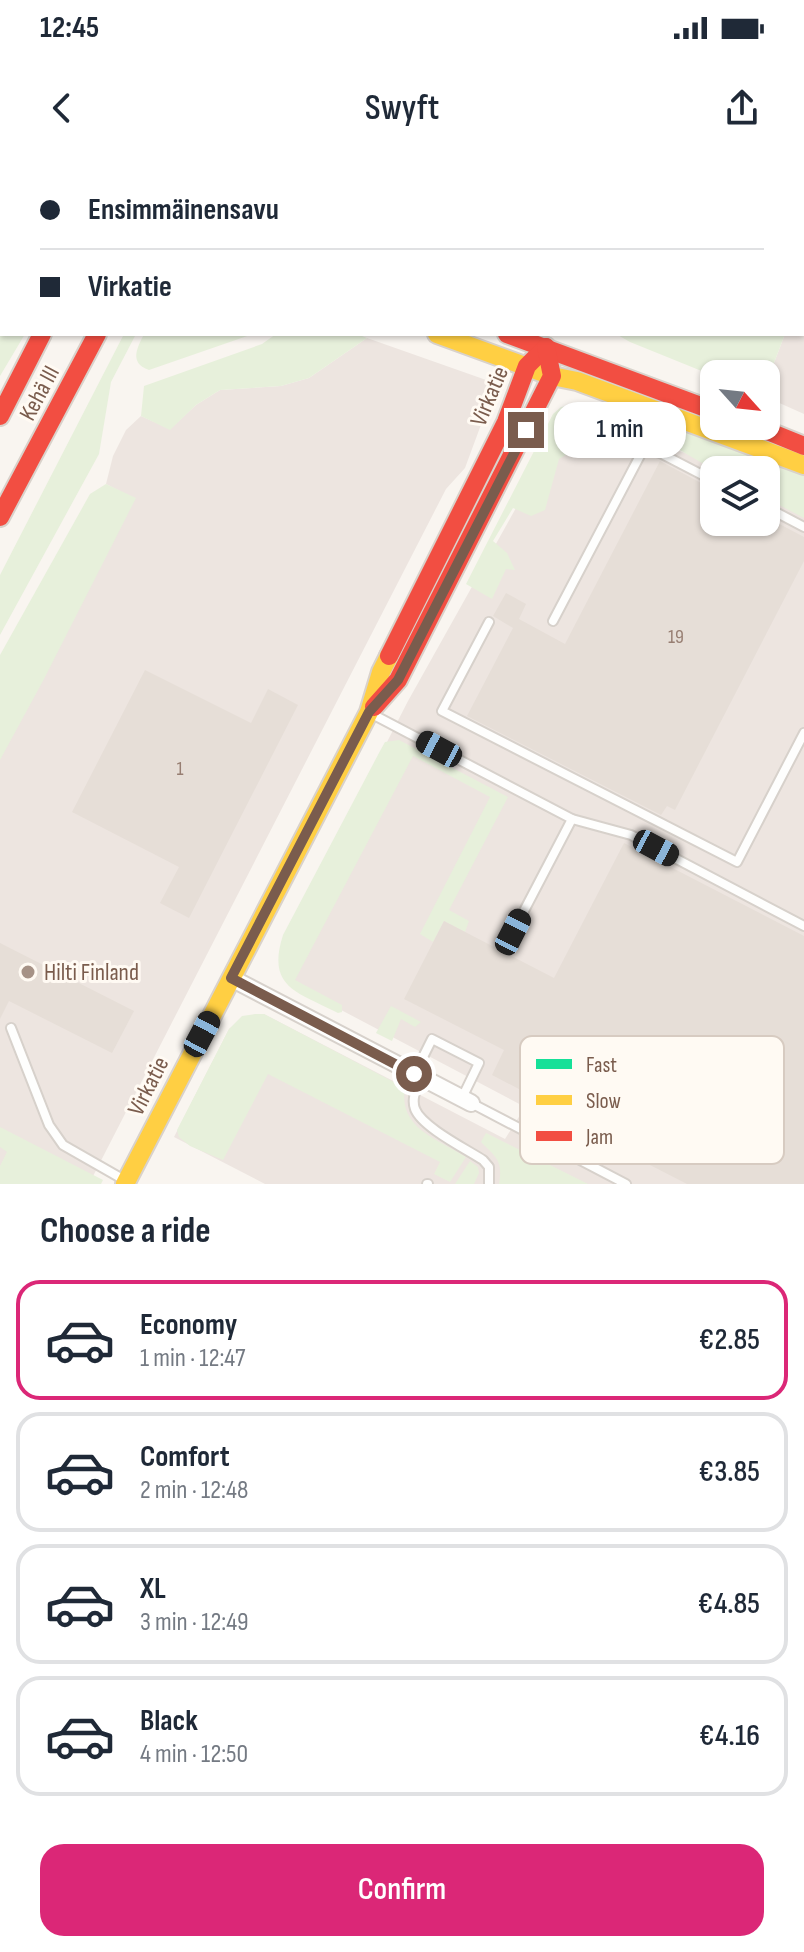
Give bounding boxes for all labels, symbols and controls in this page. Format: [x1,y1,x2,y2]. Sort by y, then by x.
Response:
text: 12:45 [40,10,99,46]
icon: back [40,86,84,130]
icon: share [720,86,764,130]
text: Swyft [365,87,439,130]
text: Ensimmäinensavu [88,192,279,228]
text: Virkatie [88,269,172,305]
north arrow [700,360,780,440]
map controls [700,360,780,536]
street label: Kehä III [13,361,66,426]
street label: Virkatie [464,362,515,430]
callout: 1 min [554,402,686,458]
route end [508,412,544,448]
text: 1 min [596,414,644,445]
button: layers [700,456,780,536]
house number: 19 [668,625,684,649]
car [412,727,466,771]
house number: 1 [177,757,184,781]
car [629,826,683,870]
car [491,905,535,959]
place label: Hilti Finland [44,958,139,987]
marker: Hilti Finland [19,963,37,981]
car [180,1007,224,1061]
legend [520,1036,784,1164]
street label: Virkatie [121,1052,175,1120]
text: Fast [586,1052,617,1079]
route start [396,1056,432,1092]
text: Slow [586,1088,621,1115]
text: Jam [585,1124,613,1151]
text: Choose a ride [40,1210,211,1253]
icon: car [44,1304,116,1376]
text: Economy [140,1307,237,1343]
text: €2.85 [699,1322,760,1358]
text: 1 min · 12:47 [140,1343,245,1374]
icon: car [44,1436,116,1508]
text: Comfort [140,1439,230,1475]
text: €3.85 [698,1454,760,1490]
text: 2 min · 12:48 [140,1475,248,1506]
icon: car [44,1568,116,1640]
text: XL [140,1571,166,1607]
text: €4.85 [698,1586,760,1622]
text: 3 min · 12:49 [140,1607,249,1638]
icon: car [44,1700,116,1772]
text: Black [140,1703,198,1739]
text: €4.16 [699,1718,760,1754]
text: 4 min · 12:50 [140,1739,248,1770]
button: Confirm [40,1844,764,1936]

